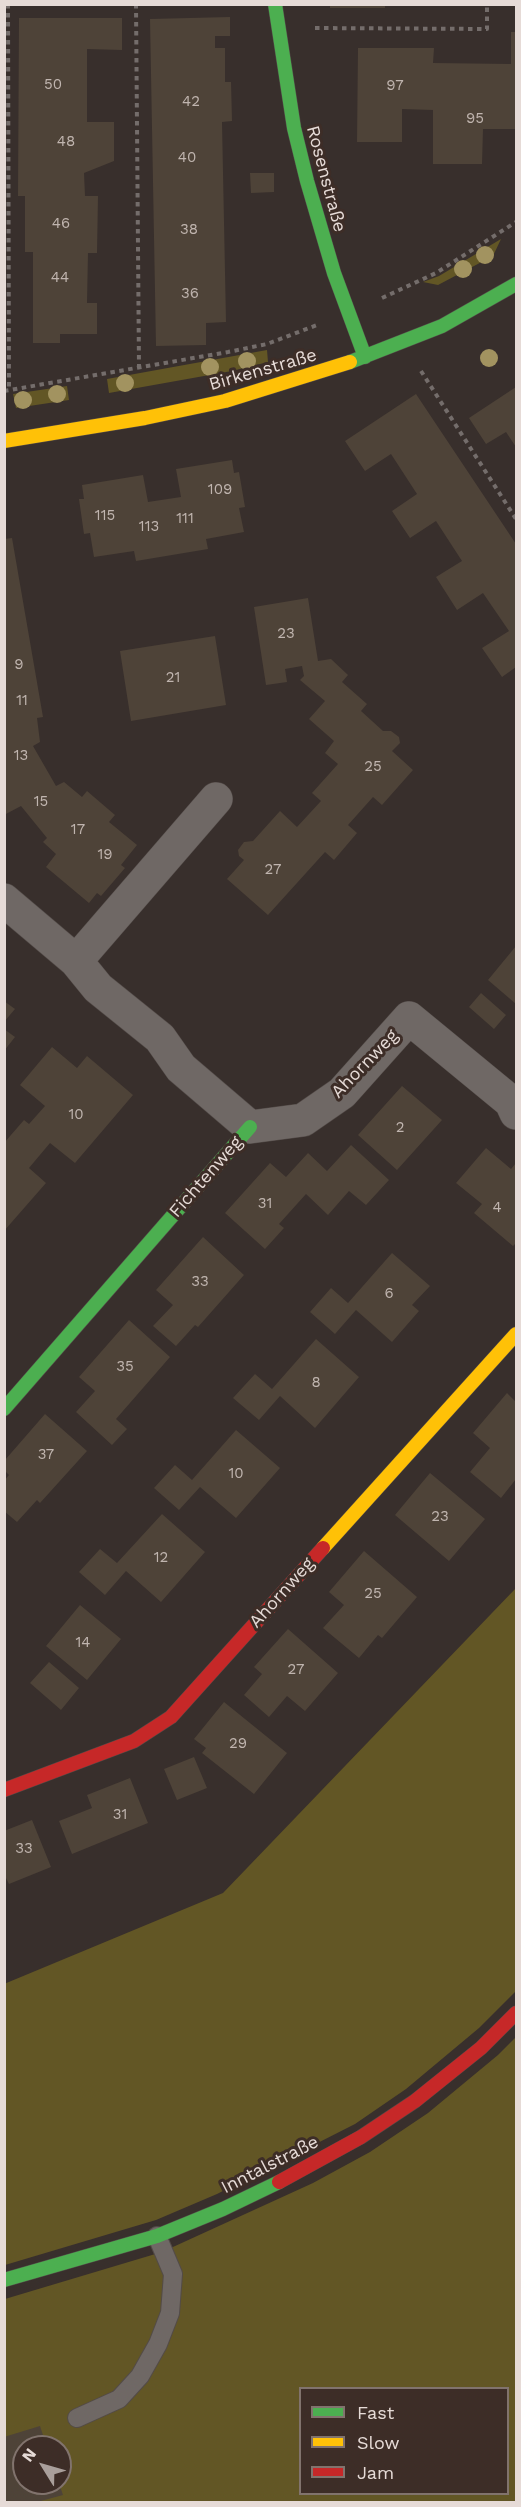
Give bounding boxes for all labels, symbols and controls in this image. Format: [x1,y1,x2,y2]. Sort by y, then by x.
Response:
house number: 50 [44,76,62,94]
house number: 97 [386,77,404,95]
house number: 42 [182,93,200,111]
house number: 95 [466,110,484,128]
street label: Rosenstraße [301,123,351,235]
house number: 48 [57,133,75,151]
house number: 40 [178,149,196,167]
house number: 46 [52,215,70,233]
house number: 38 [180,221,198,239]
house number: 44 [51,269,69,287]
house number: 36 [181,285,199,303]
street label: Birkenstraße [207,344,319,396]
house number: 109 [208,481,232,499]
house number: 115 [95,507,115,525]
house number: 111 [176,510,194,528]
house number: 113 [139,518,159,536]
house number: 23 [277,625,295,643]
house number: 9 [14,656,24,674]
house number: 21 [166,669,180,687]
house number: 11 [16,692,28,710]
house number: 13 [14,747,28,765]
house number: 25 [364,758,382,776]
house number: 15 [34,793,48,811]
house number: 17 [71,821,85,839]
house number: 19 [97,846,113,864]
house number: 27 [265,861,281,879]
street label: Ahornweg [327,1025,403,1103]
house number: 10 [68,1106,84,1124]
house number: 2 [396,1119,404,1137]
street label: Fichtenweg [165,1132,247,1222]
house number: 31 [258,1195,272,1213]
house number: 4 [492,1199,502,1217]
house number: 33 [191,1273,209,1291]
house number: 6 [384,1285,394,1303]
house number: 35 [116,1358,134,1376]
house number: 8 [311,1374,321,1392]
house number: 37 [38,1446,54,1464]
house number: 10 [228,1465,244,1483]
house number: 23 [431,1508,449,1526]
house number: 12 [154,1549,168,1567]
street label: Ahornweg [245,1553,319,1633]
house number: 25 [364,1585,382,1603]
house number: 14 [75,1634,91,1652]
house number: 27 [288,1661,304,1679]
house number: 29 [229,1735,247,1753]
house number: 31 [113,1806,127,1824]
house number: 33 [15,1840,33,1858]
street label: Inntalstraße [218,2131,322,2199]
legend [299,2387,509,2495]
text: Fast [357,2402,394,2423]
text: Slow [357,2432,400,2453]
north arrow [12,2435,72,2495]
text: N [18,2445,40,2466]
text: Jam [357,2462,394,2483]

